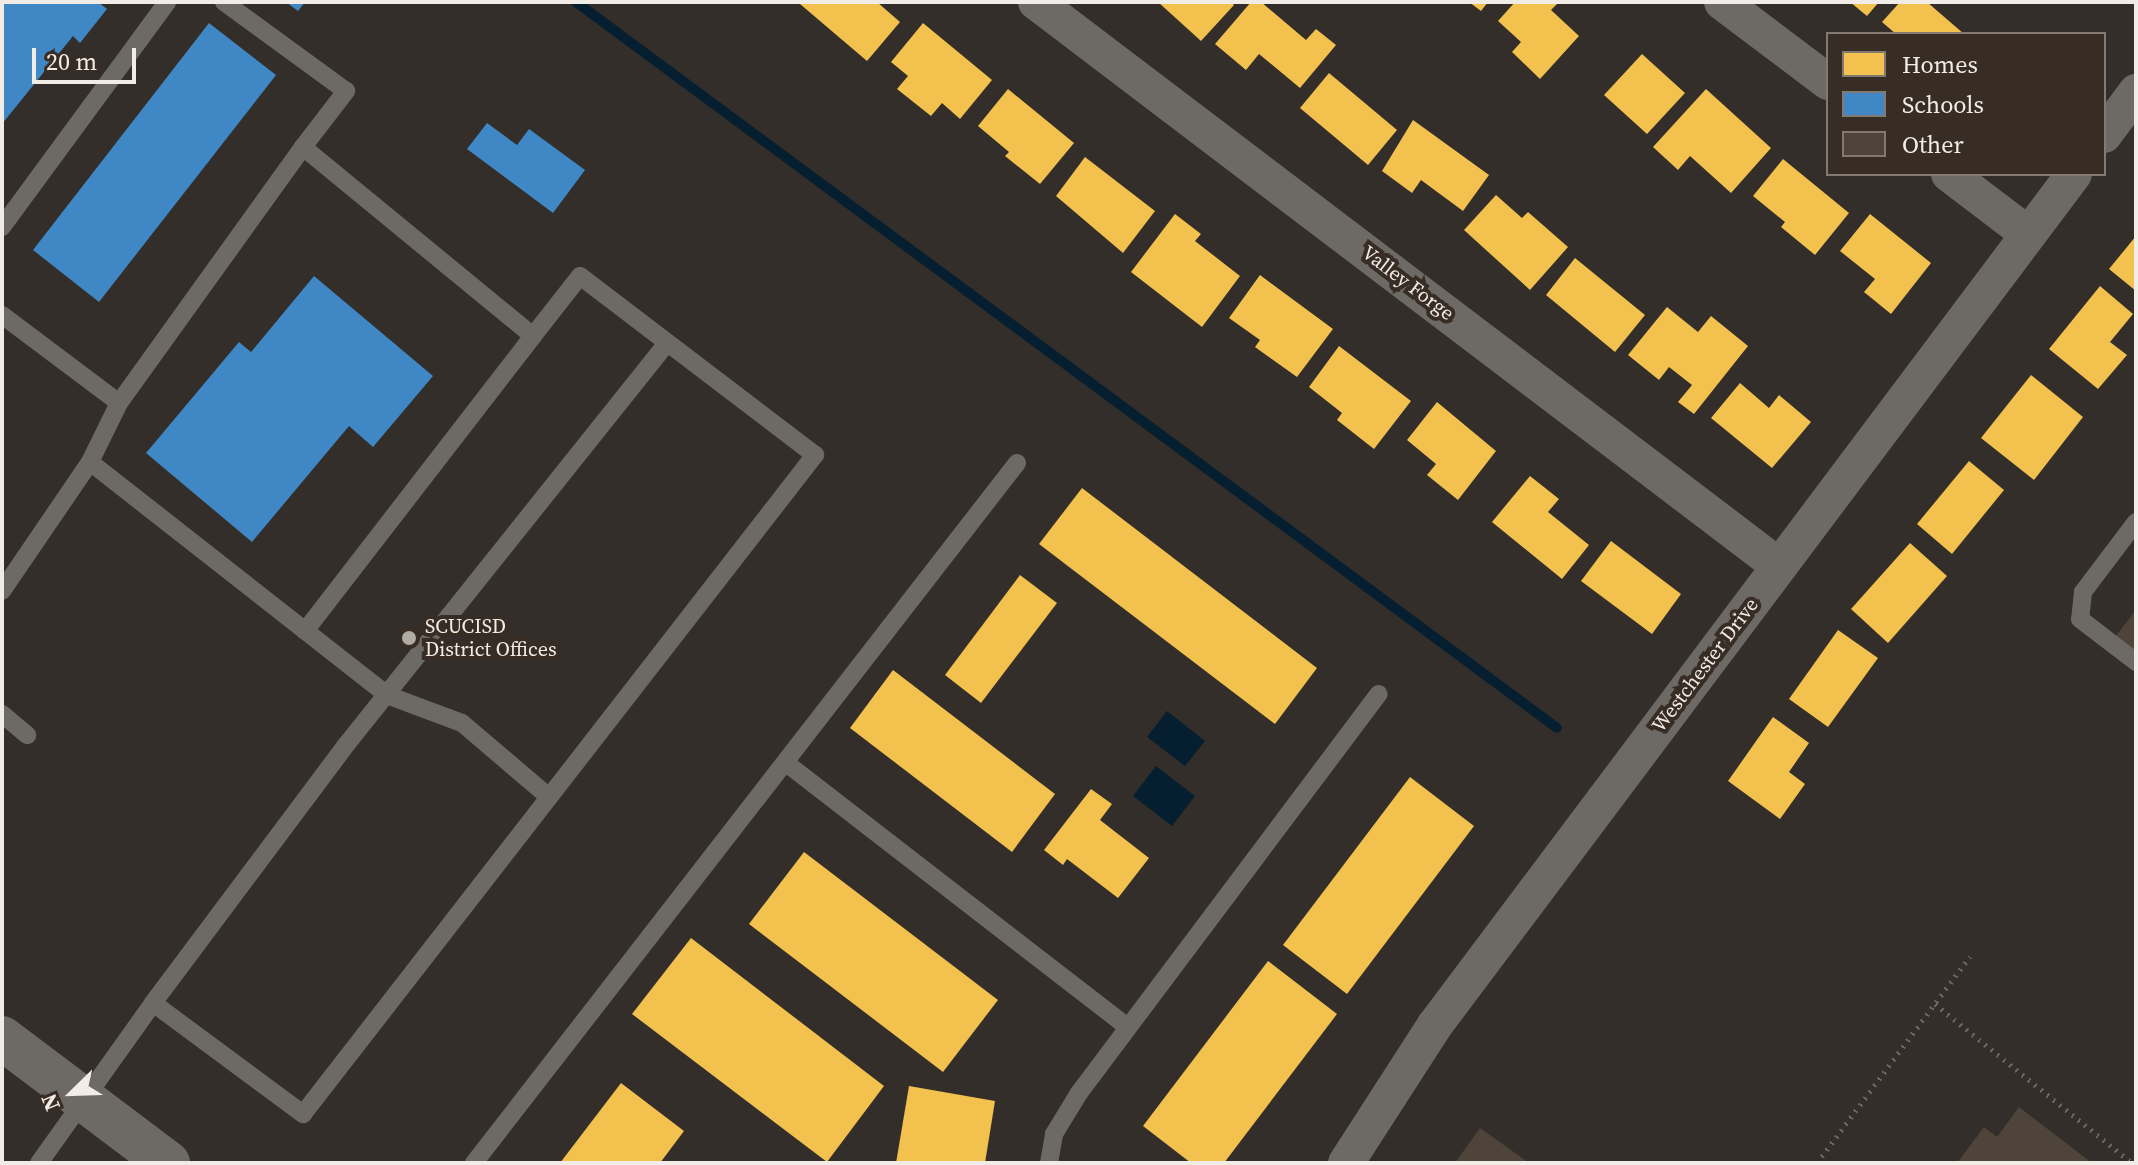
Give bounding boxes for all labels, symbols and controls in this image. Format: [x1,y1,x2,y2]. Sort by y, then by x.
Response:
scale bar [36,32,140,82]
legend [1826,32,2106,176]
text: 20 m [46,45,97,78]
text: Homes [1902,48,1978,81]
text: Schools [1902,88,1984,121]
text: Other [1902,128,1964,161]
street label: Valley Forge [1357,241,1459,325]
street label: Westchester Drive [1647,593,1763,737]
place label: SCUCISD District Offices [425,614,557,661]
marker: SCUCISD District Offices [400,629,418,647]
north arrow [32,1053,112,1133]
text: N [33,1089,67,1116]

